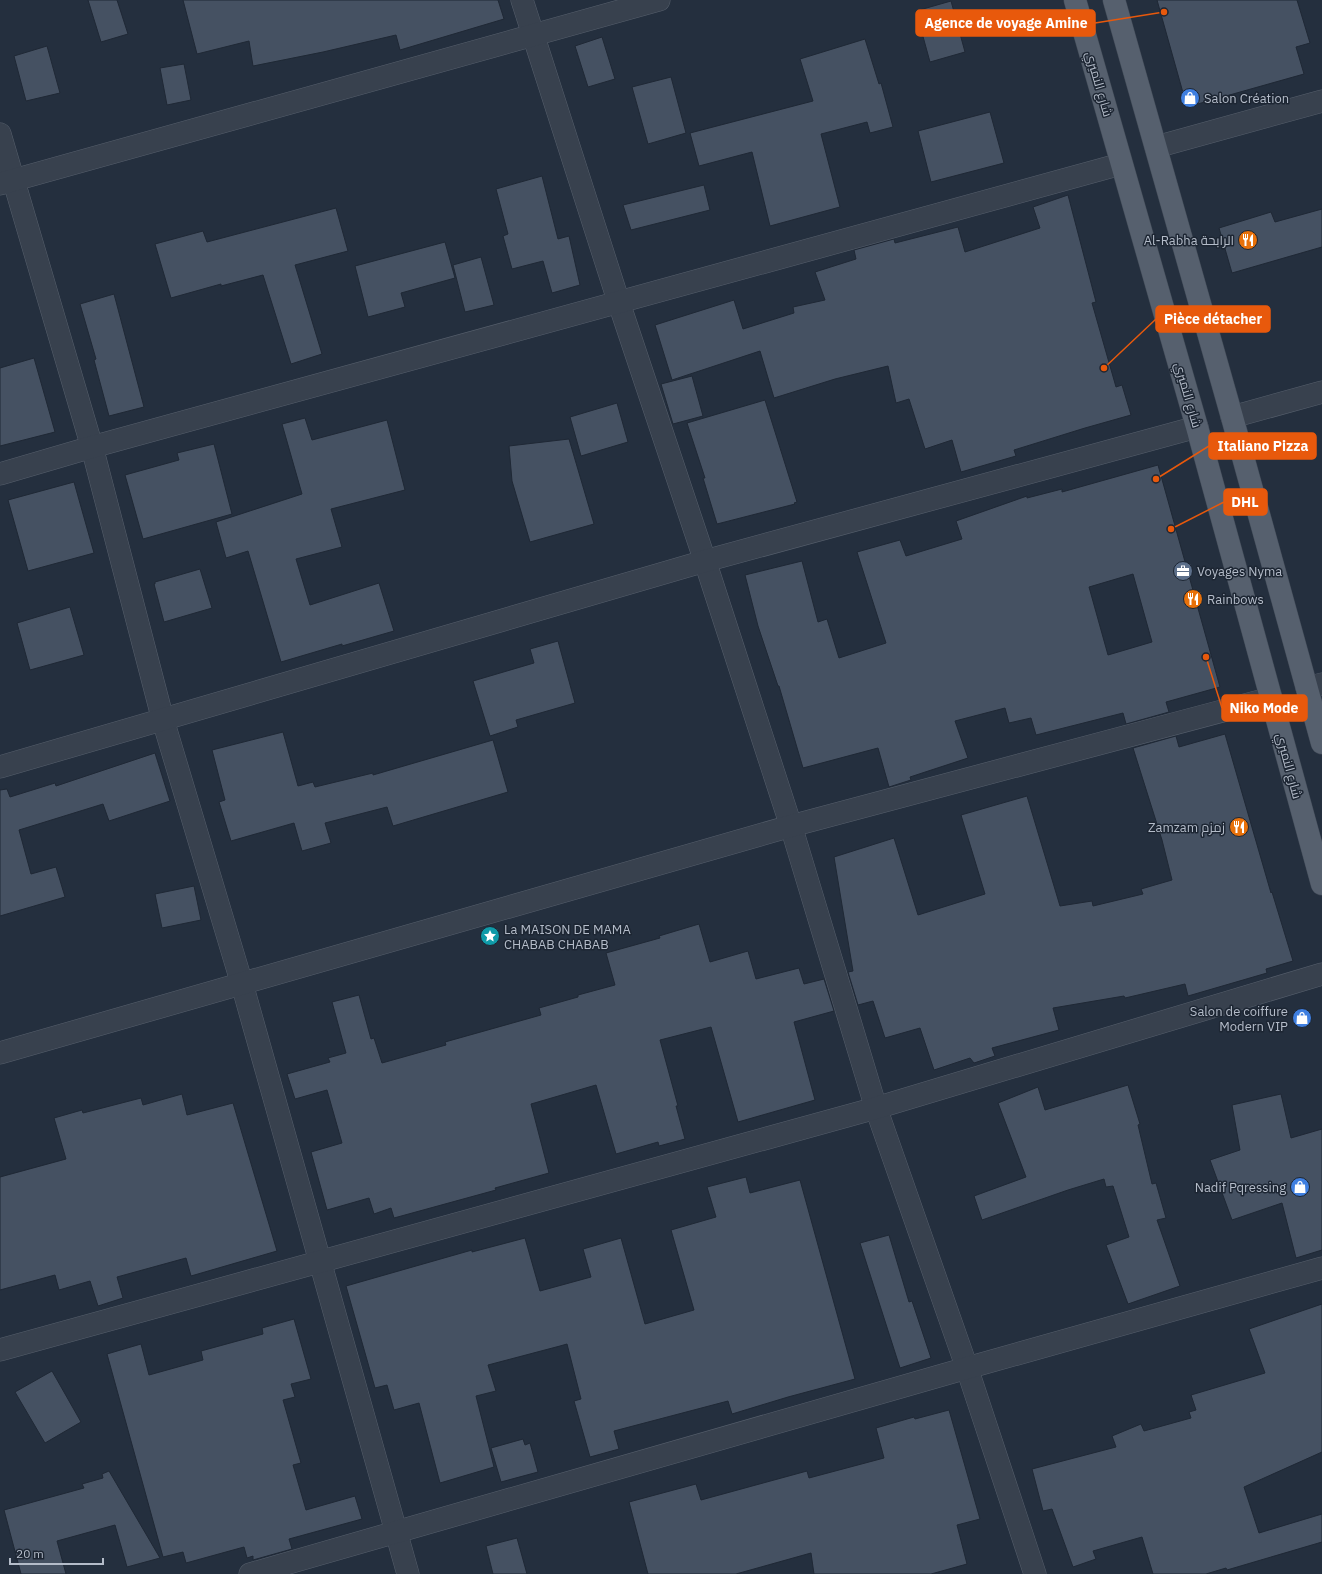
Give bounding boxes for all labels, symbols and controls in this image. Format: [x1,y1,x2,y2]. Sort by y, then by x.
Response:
callout: Agence de voyage Amine [916,10,1095,36]
text: Agence de voyage Amine [924,14,1088,32]
street label: شارع النميري [1080,49,1116,119]
shop icon: Salon Création [1179,87,1201,109]
place label: Salon Création [1204,90,1289,107]
restaurant icon: Al-Rabha الرابحة [1237,229,1259,251]
place label: Al-Rabha الرابحة [1144,232,1234,249]
callout: Pièce détacher [1156,306,1270,332]
text: Pièce détacher [1164,310,1262,328]
street label: شارع النميري [1169,360,1205,430]
callout: Italiano Pizza [1209,433,1316,459]
text: Italiano Pizza [1218,437,1308,455]
callout: DHL [1224,489,1267,515]
text: DHL [1231,493,1259,511]
office icon: Voyages Nyma [1172,560,1194,582]
place label: Voyages Nyma [1197,563,1282,580]
restaurant icon: Rainbows [1182,588,1204,610]
place label: Rainbows [1207,591,1264,608]
callout: Niko Mode [1222,695,1307,721]
text: Niko Mode [1230,699,1299,717]
street label: شارع النميري [1270,731,1306,801]
restaurant icon: Zamzam زمزم [1228,816,1250,838]
place label: Zamzam زمزم [1148,819,1225,837]
place label: La MAISON DE MAMA CHABAB CHABAB [504,921,631,953]
place icon: La MAISON DE MAMA CHABAB CHABAB [479,925,501,947]
place label: Salon de coiffure Modern VIP [1190,1003,1288,1035]
shop icon: Salon de coiffure Modern VIP [1291,1007,1313,1029]
shop icon: Nadif Pqressing [1289,1176,1311,1198]
place label: Nadif Pqressing [1195,1179,1286,1196]
scale bar [10,1540,103,1566]
text: 20 m [16,1546,44,1561]

